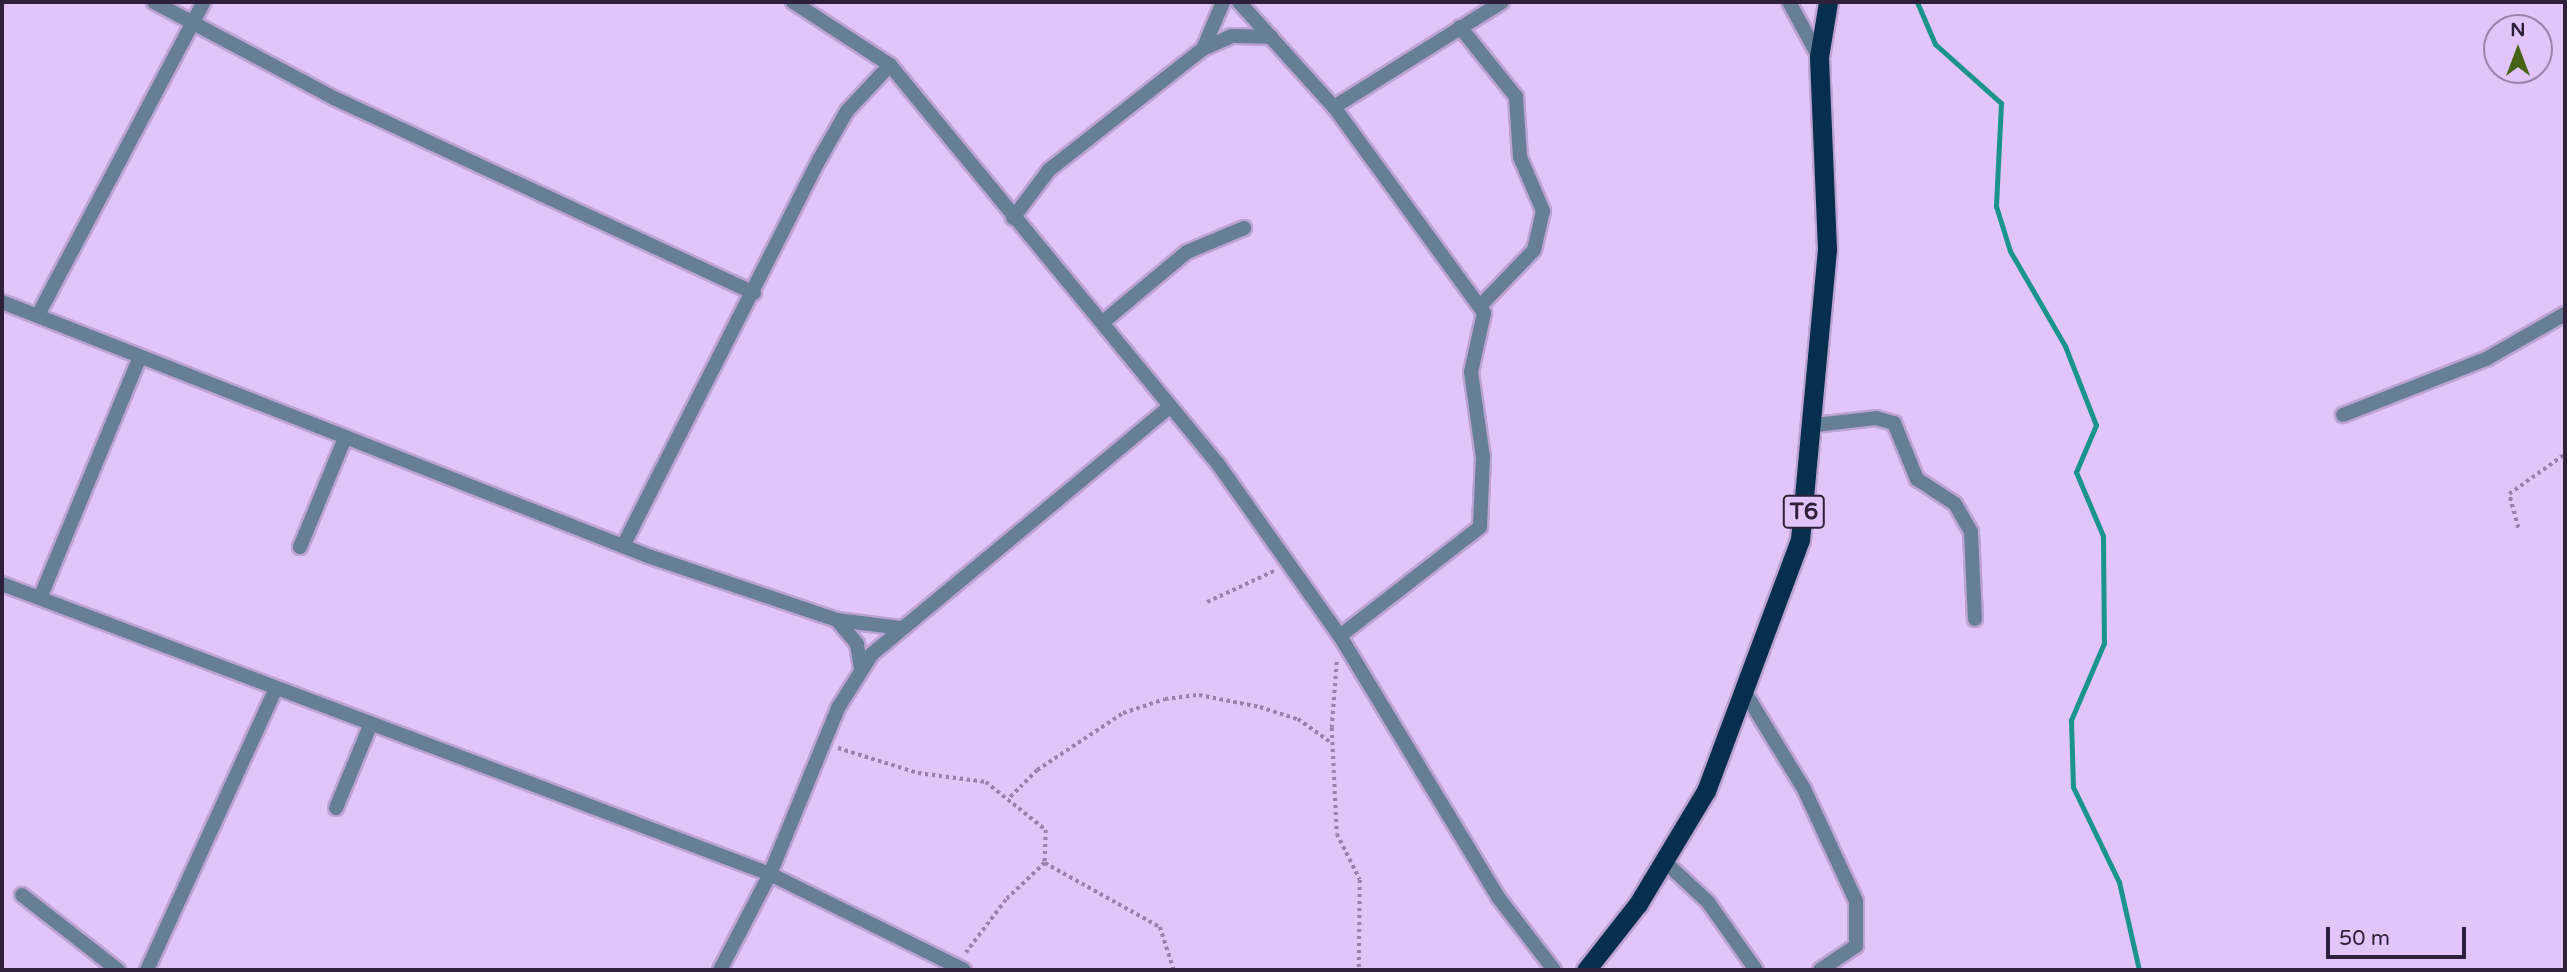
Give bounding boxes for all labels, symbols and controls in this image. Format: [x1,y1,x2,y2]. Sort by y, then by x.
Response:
north arrow [2483,14,2553,84]
text: N [2510,19,2526,41]
road number: T6 [1781,492,1827,532]
scale bar [2329,912,2469,956]
text: 50 m [2339,926,2390,951]

